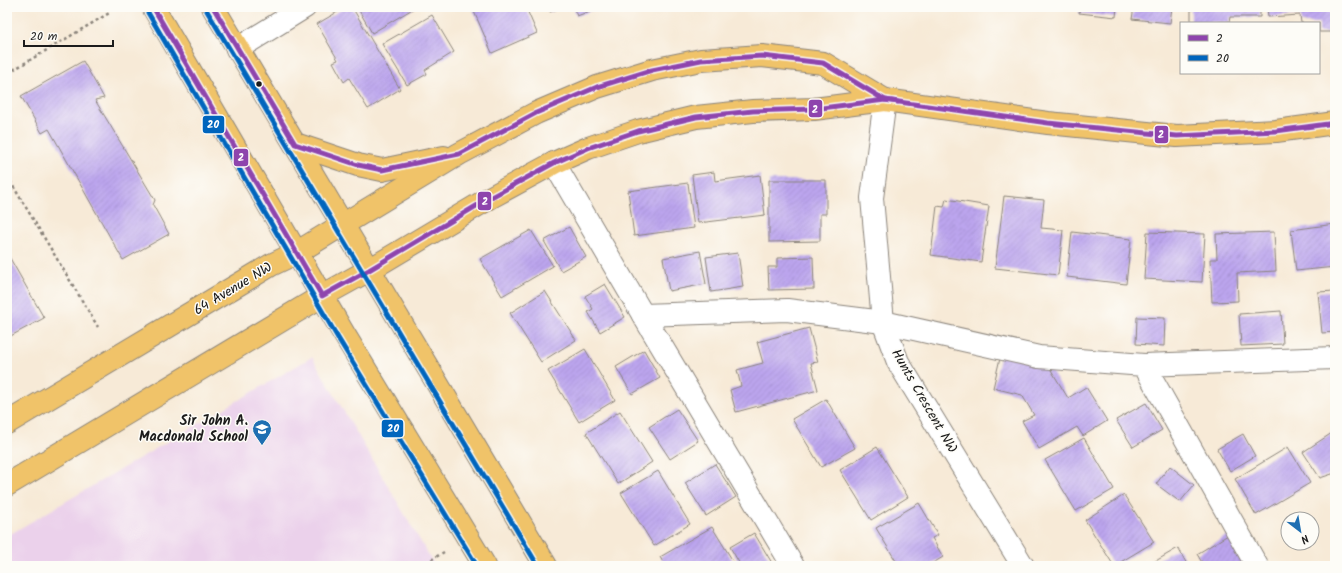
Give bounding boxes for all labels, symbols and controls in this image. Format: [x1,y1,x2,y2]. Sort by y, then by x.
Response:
scale bar [24,22,113,48]
legend [1180,22,1320,74]
text: 20 m [30,27,58,46]
text: 2 [1216,29,1223,48]
text: 20 [1216,49,1229,68]
unlabelled marker [254,79,264,89]
line badge: 2 [808,99,823,118]
text: 2 [812,101,818,119]
line badge: 20 [202,115,225,134]
text: 20 [207,116,219,134]
line badge: 2 [1154,125,1169,144]
text: 2 [1158,126,1164,144]
line badge: 2 [233,148,249,167]
text: 2 [238,149,244,167]
line badge: 2 [477,191,492,211]
text: 2 [482,193,488,211]
street label: 64 Avenue NW [189,257,277,321]
street label: Hunts Crescent NW [885,345,963,457]
place label: Sir John A. Macdonald School [139,410,248,448]
school or university icon: Sir John A. Macdonald School [251,418,273,446]
line badge: 20 [381,419,404,438]
text: 20 [387,420,399,438]
north arrow [1280,511,1320,551]
text: N [1297,529,1312,548]

